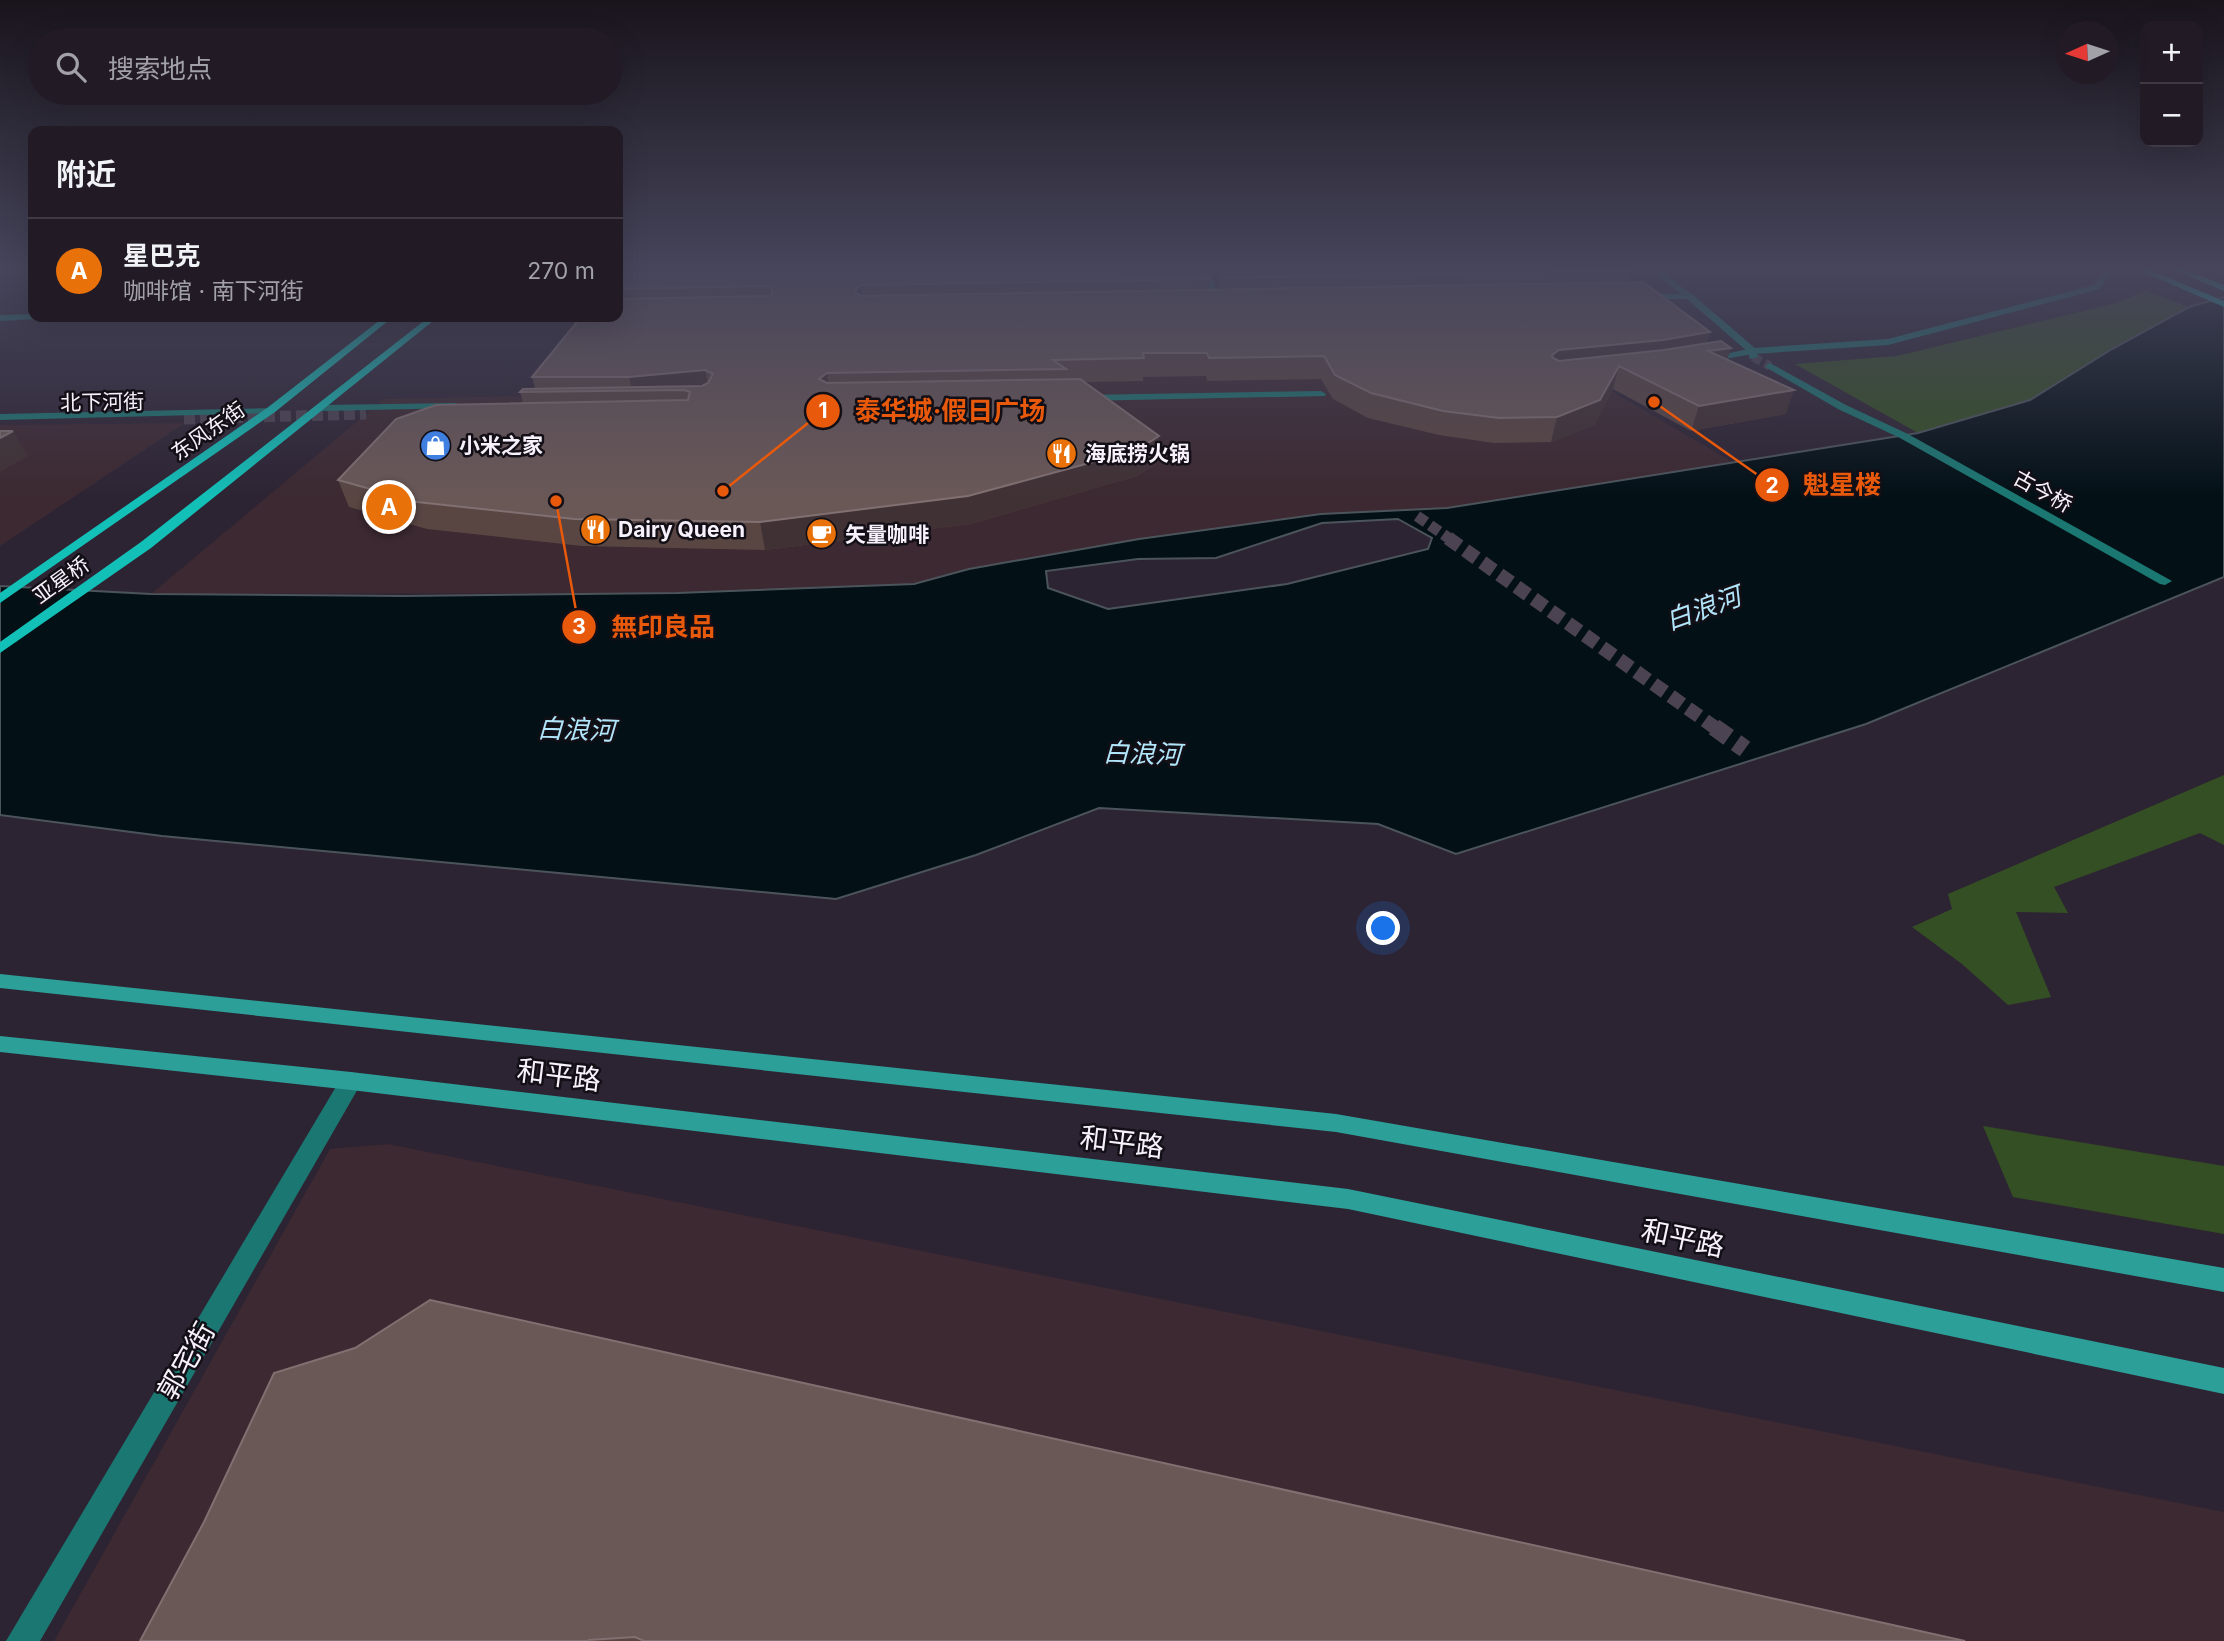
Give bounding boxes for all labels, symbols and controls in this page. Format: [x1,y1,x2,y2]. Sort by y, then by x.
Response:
north arrow [2056,21,2119,84]
map controls [2140,21,2203,147]
button: + [2140,21,2203,84]
search box [28,28,623,105]
icon: search [52,48,90,86]
text: 搜索地点 [108,53,212,84]
button: − [2140,84,2203,147]
text: 附近 [56,156,116,192]
text: 星巴克 [123,240,201,271]
text: A [70,257,88,285]
text: 270 m [527,257,595,285]
text: 咖啡馆 · 南下河街 [123,277,304,305]
callout: 泰华城·假日广场 [805,387,1059,434]
street label: 北下河街 [60,389,144,415]
text: 泰华城·假日广场 [855,395,1045,426]
street label: 东风东街 [166,397,250,465]
text: 1 [818,398,828,423]
shop icon: 小米之家 [419,428,453,462]
place label: 小米之家 [459,433,543,458]
restaurant icon: 海底捞火锅 [1045,436,1079,470]
place label: 海底捞火锅 [1085,441,1190,466]
callout: 魁星楼 [1754,462,1895,509]
street label: 古今桥 [2009,465,2077,517]
text: 魁星楼 [1803,469,1881,500]
text: 2 [1765,473,1779,498]
pin: A [366,481,412,533]
restaurant icon: Dairy Queen [578,512,612,546]
place label: Dairy Queen [618,517,745,542]
cafe icon: 矢量咖啡 [805,517,839,551]
place label: 矢量咖啡 [845,522,929,547]
street label: 亚星桥 [28,551,94,609]
water label: 白浪河 [1661,578,1750,636]
callout: 無印良品 [562,603,729,650]
text: 無印良品 [611,611,715,642]
text: 3 [572,614,586,639]
water label: 白浪河 [536,712,621,746]
water label: 白浪河 [1102,736,1187,770]
your location [1366,911,1400,945]
street label: 和平路 [515,1053,603,1097]
street label: 和平路 [1078,1120,1166,1164]
street label: 和平路 [1638,1213,1728,1263]
street label: 郭宅街 [150,1316,222,1406]

